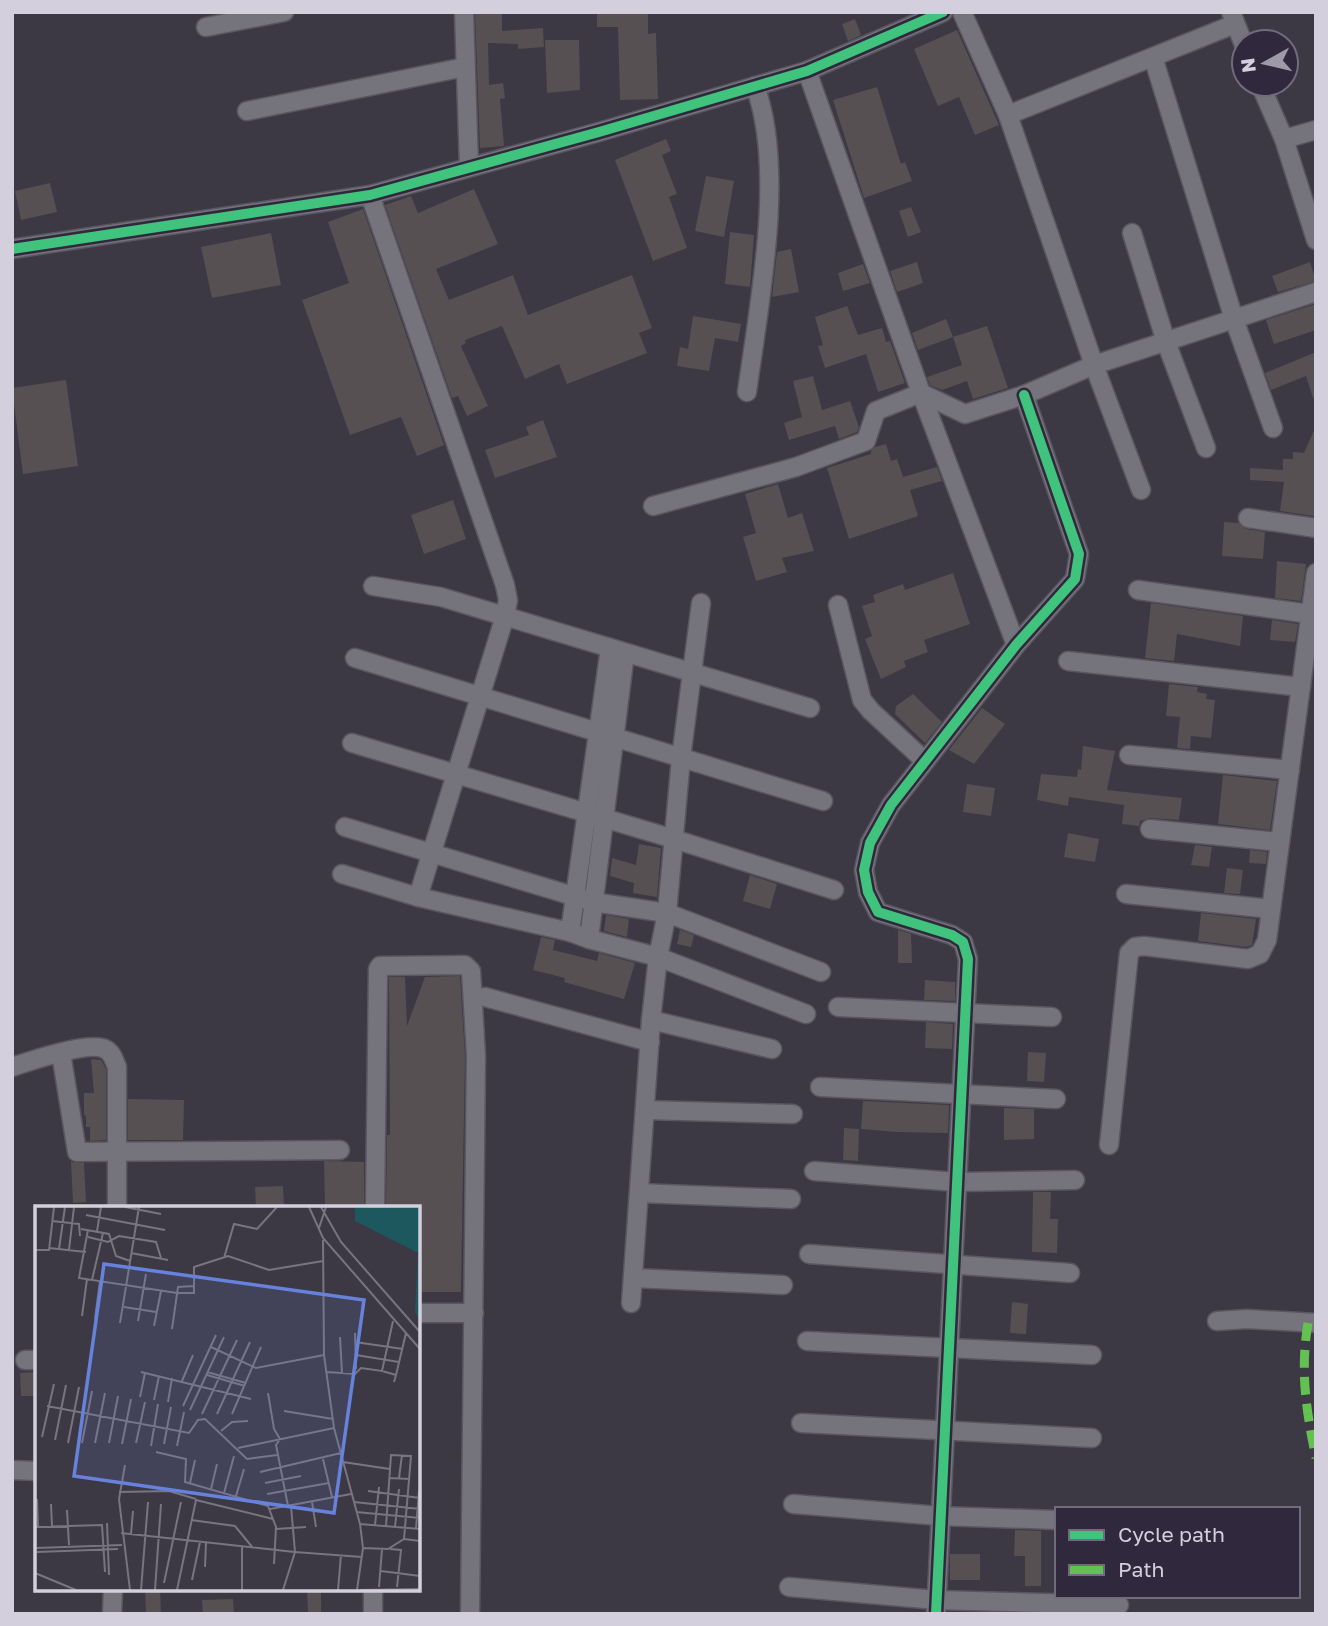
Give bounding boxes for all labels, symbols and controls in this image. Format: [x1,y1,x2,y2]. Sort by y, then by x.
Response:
north arrow [1230,28,1300,98]
text: N [1235,57,1260,74]
inset map [35,1206,420,1591]
legend [1055,1507,1300,1598]
text: Cycle path [1118,1521,1225,1547]
text: Path [1118,1556,1165,1582]

